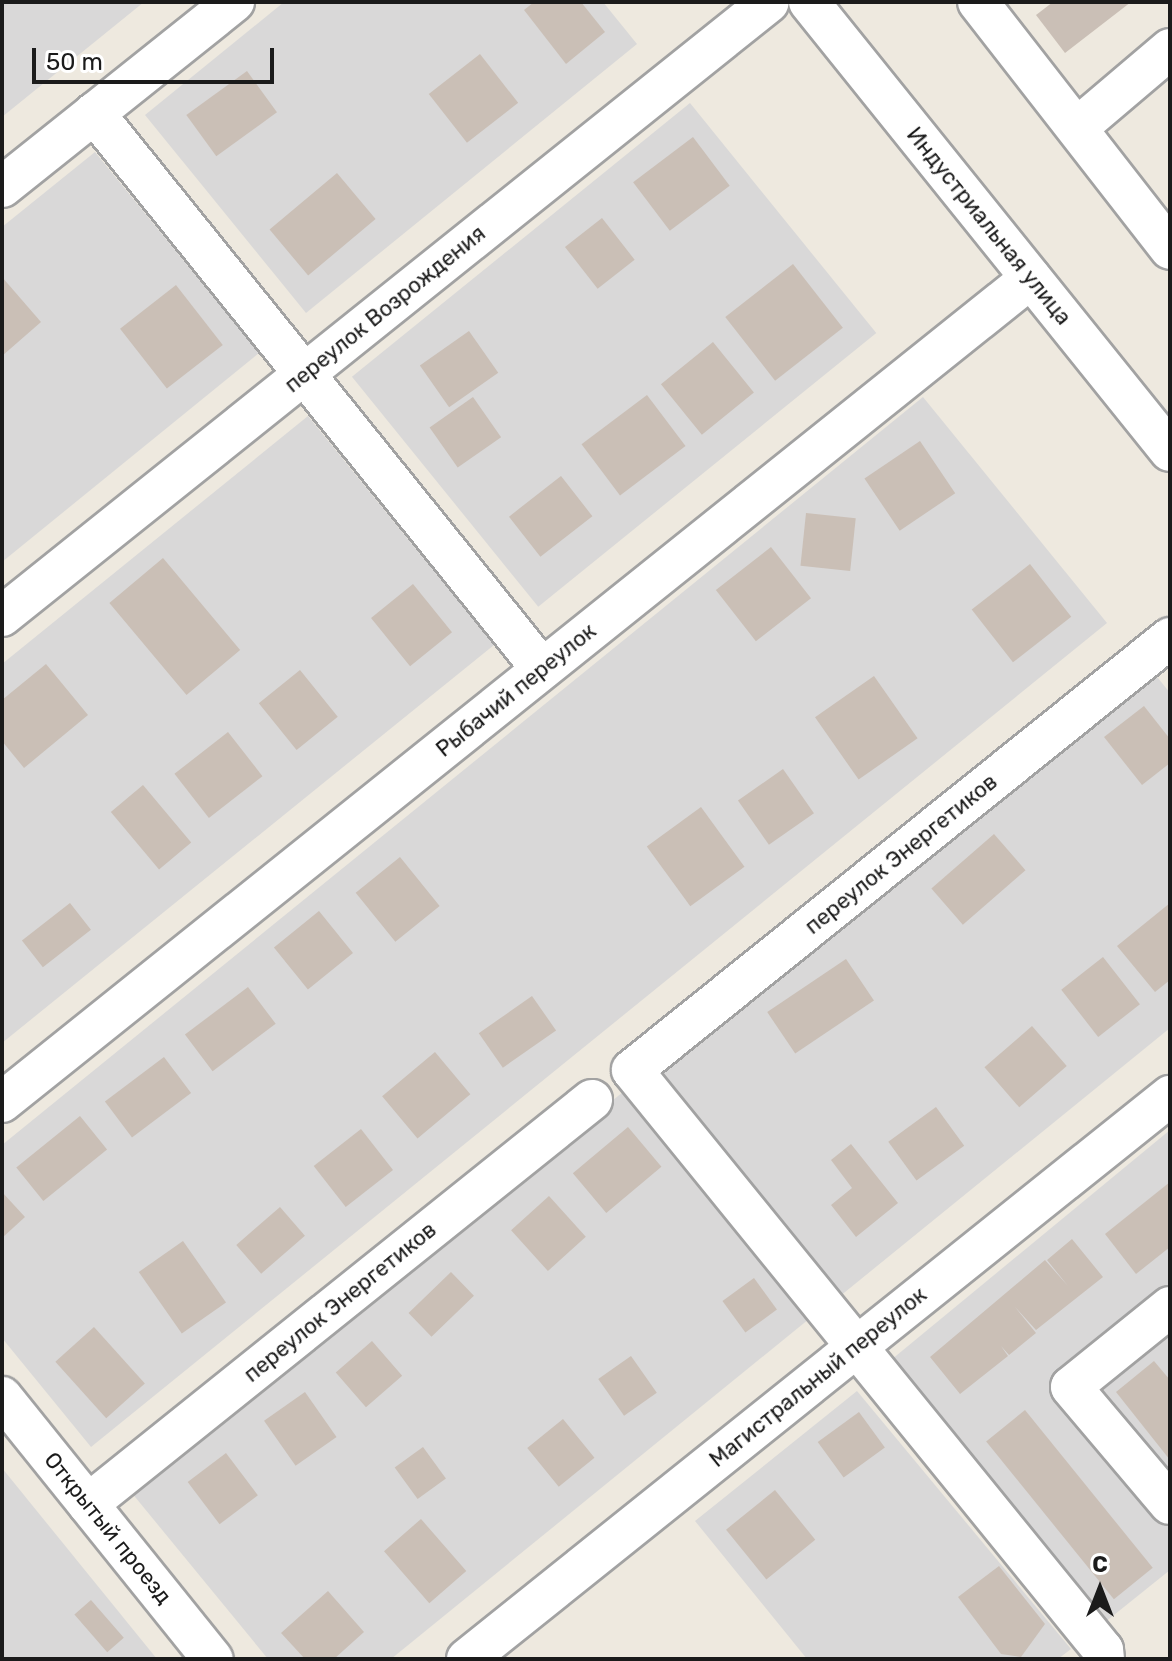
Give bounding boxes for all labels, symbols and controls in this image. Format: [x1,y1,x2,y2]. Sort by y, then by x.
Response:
scale bar [36,32,278,82]
text: 50 m [46,48,103,76]
street label: Индустриальная улица [901,122,1077,330]
street label: переулок Возрождения [279,220,491,398]
street label: Рыбачий переулок [431,618,601,762]
street label: переулок Энергетиков [800,768,1002,940]
street label: переулок Энергетиков [239,1216,441,1388]
street label: Магистральный переулок [704,1281,932,1473]
street label: Открытый проезд [39,1447,177,1609]
north arrow [1060,1549,1140,1629]
text: С [1092,1551,1108,1578]

